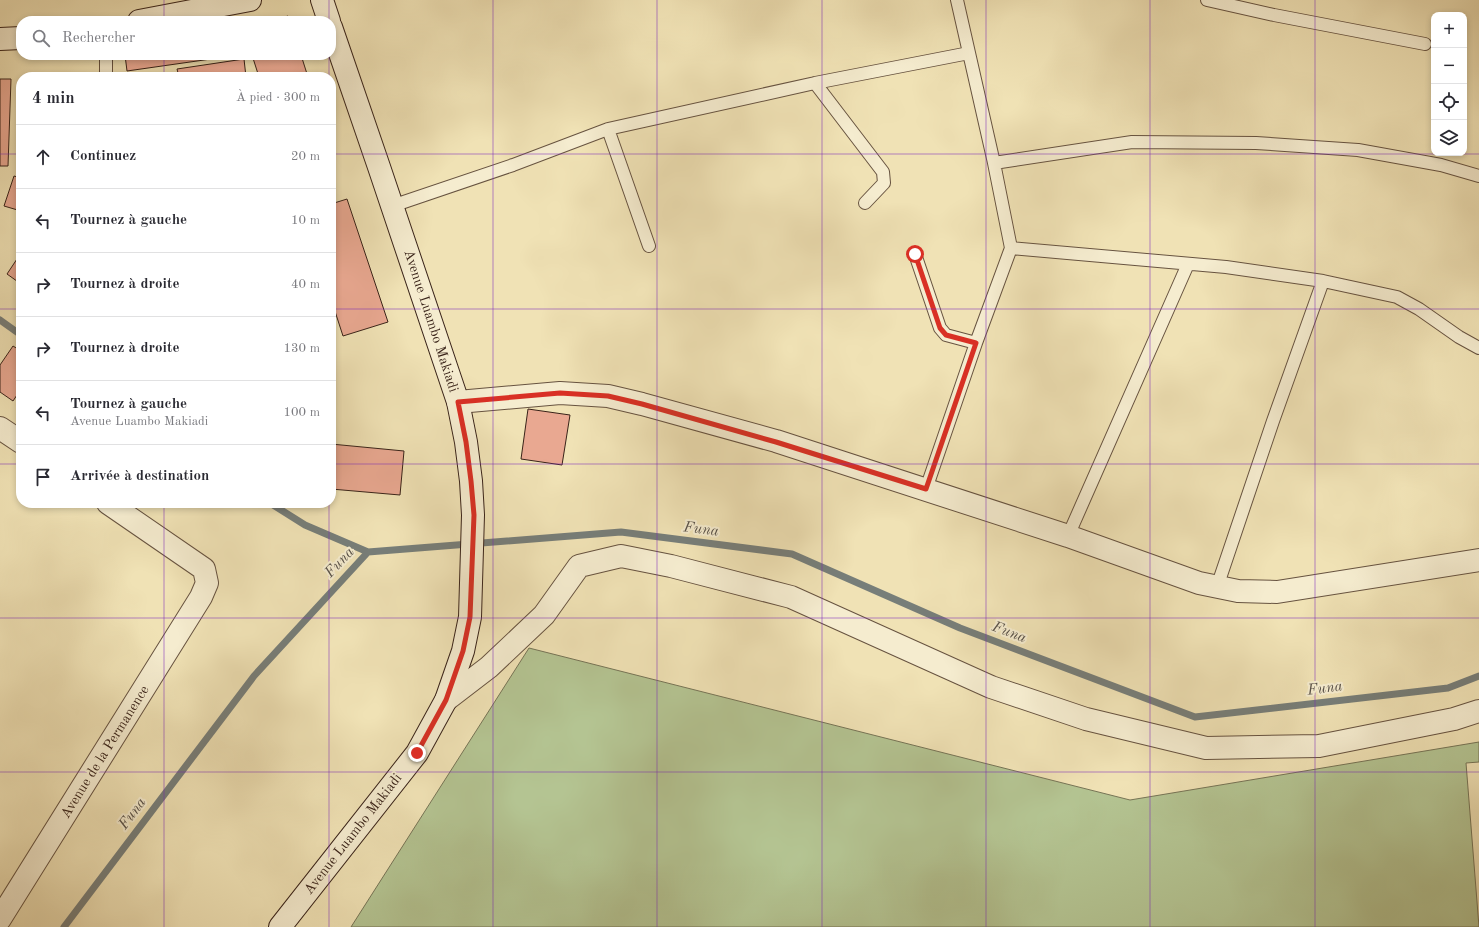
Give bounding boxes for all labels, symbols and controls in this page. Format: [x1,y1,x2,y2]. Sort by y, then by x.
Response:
map controls [1431,12,1467,156]
button: + [1431,12,1467,48]
search box [16,16,336,60]
icon: search [30,27,52,49]
text: Rechercher [62,31,135,46]
button: − [1431,48,1467,84]
button: locate [1431,84,1467,120]
text: 4 min [32,90,75,107]
text: À pied · 300 m [236,91,320,104]
button: layers [1431,120,1467,156]
icon: ahead [32,146,54,168]
text: Continuez [70,149,136,164]
text: 20 m [291,150,320,163]
icon: left [32,210,54,232]
text: Tournez à gauche [70,213,187,228]
text: 10 m [291,214,320,227]
route start [906,245,924,263]
street label: Avenue Luambo Makiadi [401,248,461,394]
icon: right [32,274,54,296]
text: Tournez à droite [70,277,180,292]
text: 40 m [291,278,320,291]
icon: right [32,338,54,360]
text: Tournez à droite [70,341,180,356]
text: 130 m [283,342,320,355]
text: Tournez à gauche [70,397,187,412]
icon: left [32,402,54,424]
text: 100 m [283,406,320,419]
text: Avenue Luambo Makiadi [70,415,208,428]
icon: arrive [32,466,54,488]
text: Arrivée à destination [70,469,209,484]
water label: Funa [682,520,719,540]
water label: Funa [322,545,358,582]
water label: Funa [989,619,1028,646]
water label: Funa [1306,679,1343,699]
street label: Avenue de la Permanence [58,683,152,821]
route end [408,744,426,762]
street label: Avenue Luambo Makiadi [302,771,405,897]
water label: Funa [116,795,150,833]

